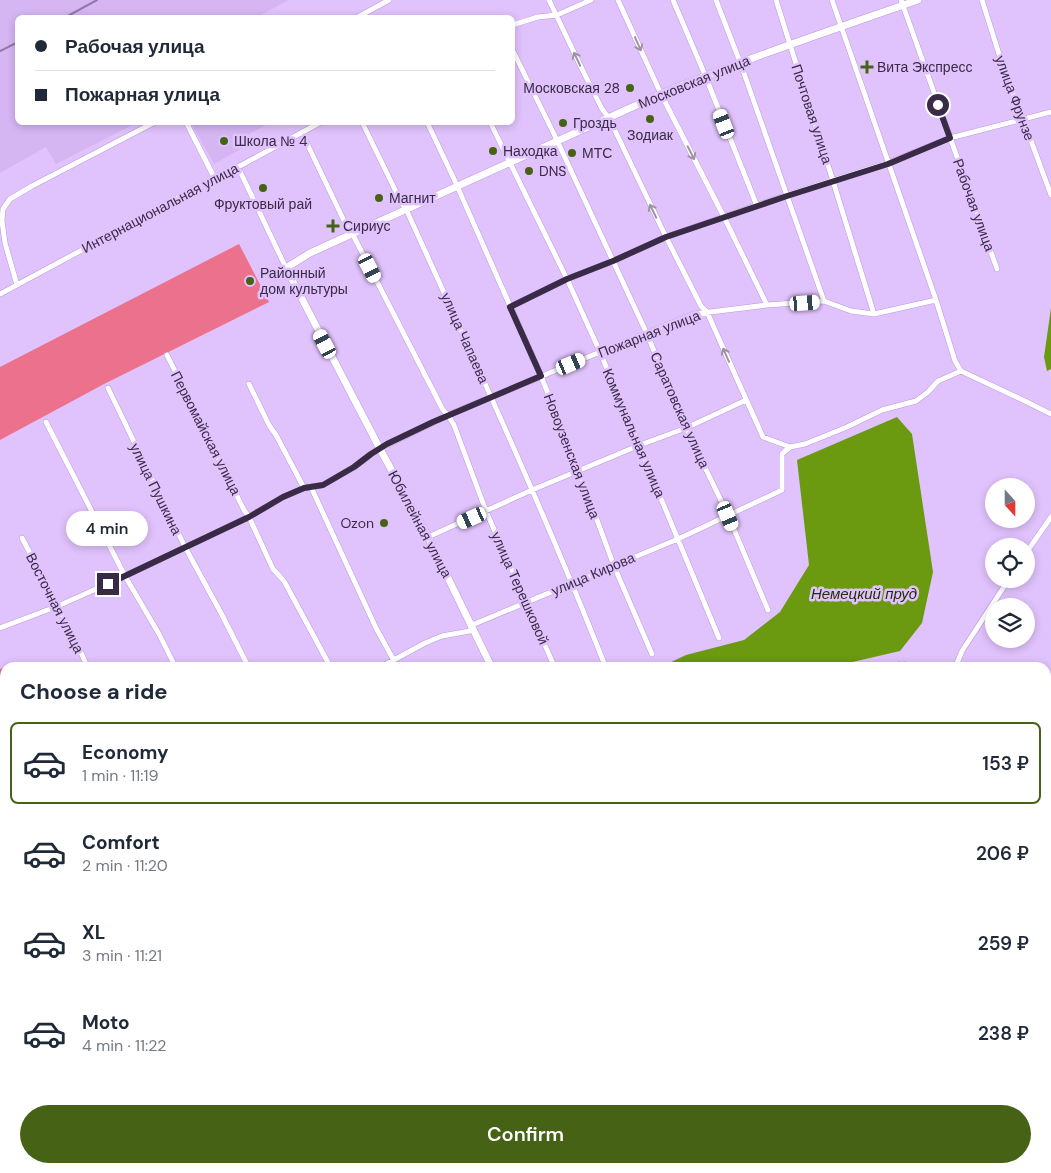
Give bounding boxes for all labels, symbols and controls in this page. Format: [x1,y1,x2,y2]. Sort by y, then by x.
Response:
text: Рабочая улица [65,34,205,59]
one-way arrow [634,36,644,51]
street label: Московская улица [635,51,753,113]
one-way arrow [572,52,581,67]
street label: улица Фрунзе [991,53,1039,143]
place label: Вита Экспресс [877,58,972,76]
marker: Вита Экспресс [861,61,873,73]
street label: Почтовая улица [787,62,837,166]
place label: Московская 28 [523,79,620,97]
text: Пожарная улица [65,82,220,107]
marker: Московская 28 [624,82,636,94]
route start [927,94,949,116]
car [711,107,736,141]
marker: Зодиак [644,113,656,125]
place label: Гроздь [573,114,617,132]
marker: Гроздь [557,117,569,129]
place label: Зодиак [627,126,674,144]
place label: Школа № 4 [234,132,308,150]
marker: Школа № 4 [218,135,230,147]
place label: Находка [503,142,558,160]
place label: МТС [582,144,612,162]
marker: Находка [487,145,499,157]
one-way arrow [687,145,696,160]
marker: МТС [566,147,578,159]
street label: Рабочая улица [949,156,999,254]
street label: Интернациональная улица [78,159,242,257]
place label: DNS [539,162,566,180]
marker: DNS [523,165,535,177]
marker: Фруктовый рай [257,182,269,194]
place label: Магнит [389,189,436,207]
marker: Магнит [373,192,385,204]
place label: Фруктовый рай [214,195,312,213]
one-way arrow [648,203,658,218]
place label: Сириус [343,217,390,235]
marker: Сириус [327,220,339,232]
car [356,251,383,285]
place label: Районный дом культуры [260,264,348,298]
marker: Районный дом культуры [244,275,256,287]
street label: улица Чапаева [437,290,493,386]
car [789,294,820,312]
street label: Пожарная улица [595,306,703,362]
car [311,327,338,361]
one-way arrow [721,348,731,363]
street label: Саратовская улица [646,349,714,471]
car [554,351,587,377]
street label: Коммунальная улица [599,366,669,501]
street label: Первомайская улица [167,368,245,498]
street label: Новоузенская улица [540,391,604,521]
street label: улица Пушкина [126,440,186,538]
street label: Юбилейная улица [384,467,456,581]
north arrow [985,478,1035,528]
map controls [985,478,1035,648]
car [715,499,740,533]
car [455,505,488,531]
callout: 4 min [67,512,149,546]
place label: Ozon [340,514,374,532]
marker: Ozon [378,517,390,529]
text: 4 min [86,518,128,539]
street label: улица Терешковой [487,529,553,647]
button: locate [985,538,1035,588]
street label: улица Кирова [549,548,638,600]
street label: Восточная улица [22,550,88,656]
route end [97,573,119,595]
water label: Немецкий пруд [811,584,917,604]
button: layers [985,598,1035,648]
text: Choose a ride [20,677,168,706]
text: Economy [82,740,169,765]
icon: car [22,741,67,786]
text: 153 ₽ [982,751,1029,776]
text: 1 min · 11:19 [82,765,158,786]
text: Comfort [82,830,160,855]
icon: car [22,831,67,876]
text: 206 ₽ [976,841,1029,866]
text: 2 min · 11:20 [82,855,168,876]
text: XL [82,920,105,945]
icon: car [22,921,67,966]
text: 259 ₽ [978,931,1029,956]
text: 3 min · 11:21 [82,945,162,966]
text: Moto [82,1010,130,1035]
icon: car [22,1011,67,1056]
text: 238 ₽ [978,1021,1029,1046]
text: 4 min · 11:22 [82,1035,167,1056]
button: Confirm [20,1105,1031,1163]

